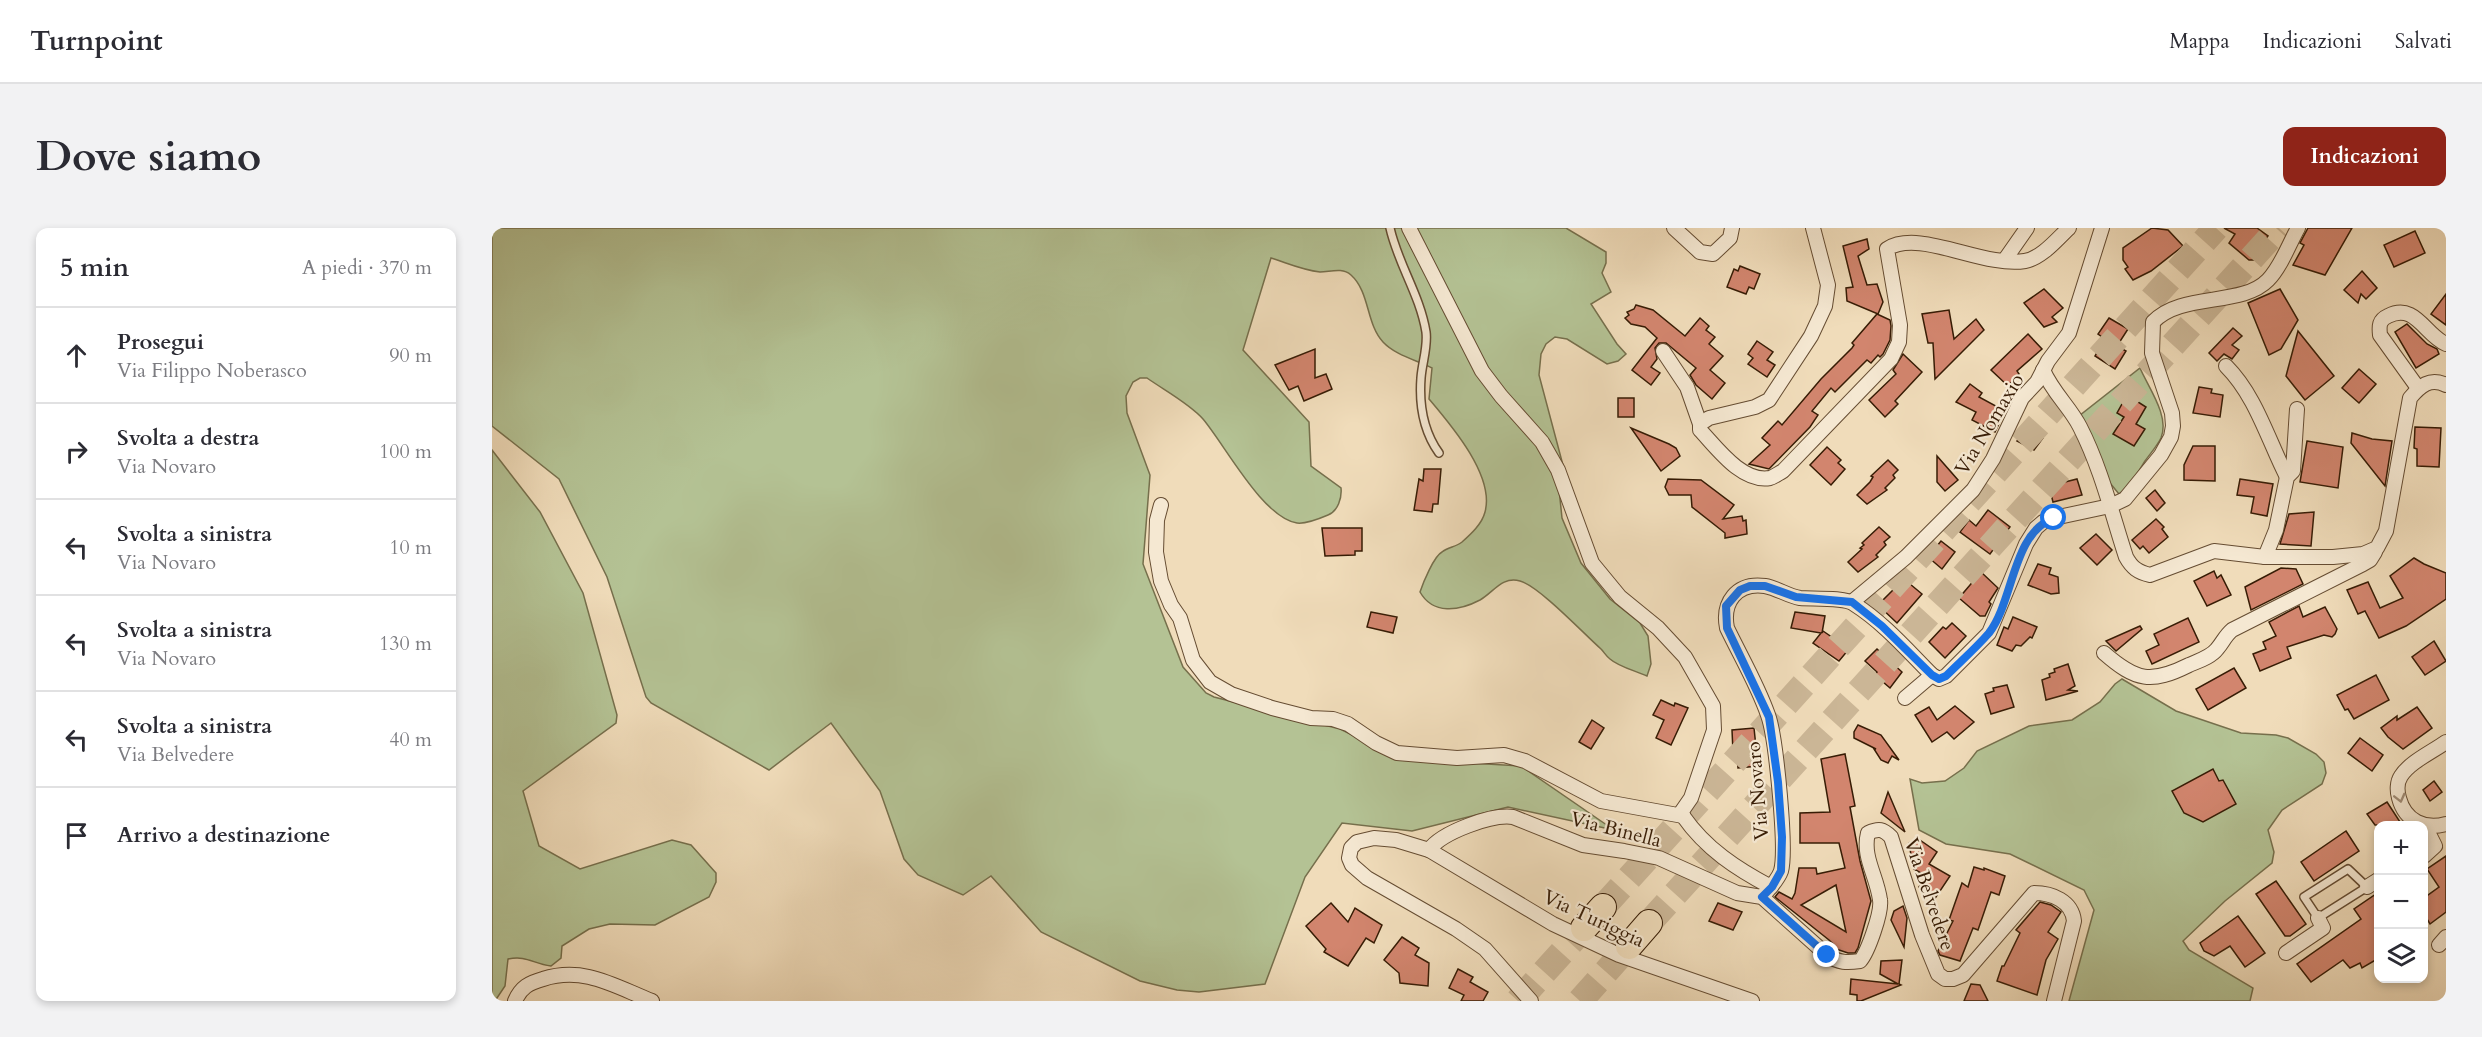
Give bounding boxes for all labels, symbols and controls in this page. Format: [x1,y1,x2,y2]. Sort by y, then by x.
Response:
text: Turnpoint [30,22,163,60]
text: Mappa [2169,27,2229,56]
text: Indicazioni [2262,27,2362,56]
text: Salvati [2395,27,2452,56]
button: Indicazioni [2283,127,2446,186]
text: Dove siamo [36,128,261,185]
text: 5 min [60,250,129,285]
text: A piedi · 370 m [302,254,432,281]
text: Prosegui [117,327,204,357]
icon: ahead [60,339,93,372]
text: 90 m [389,342,432,369]
text: Via Filippo Noberasco [117,357,307,384]
street label: Via Nomaxio [1948,368,2030,480]
text: Svolta a destra [117,423,259,453]
icon: right [60,435,93,468]
text: 100 m [379,438,432,465]
text: Via Novaro [117,453,216,480]
route start [2040,504,2066,530]
text: Svolta a sinistra [117,519,272,549]
icon: left [60,531,93,564]
text: 10 m [389,534,432,561]
text: Via Novaro [117,549,216,576]
text: Svolta a sinistra [117,615,272,645]
icon: left [60,627,93,660]
text: 130 m [379,630,432,657]
text: Via Novaro [117,645,216,672]
text: Svolta a sinistra [117,711,272,741]
icon: left [60,723,93,756]
text: 40 m [389,726,432,753]
street label: Via Novaro [1740,740,1775,841]
text: Via Belvedere [117,741,234,768]
one-way arrow [2393,793,2406,803]
street label: Via Binella [1568,805,1665,854]
icon: arrive [60,819,93,852]
text: Arrivo a destinazione [117,820,330,850]
map controls [2374,821,2428,983]
button: + [2374,821,2428,875]
street label: Via Belvedere [1898,834,1961,954]
button: − [2374,875,2428,929]
street label: Via Turiggia [1538,883,1649,954]
button: layers [2374,929,2428,983]
route end [1813,941,1839,967]

